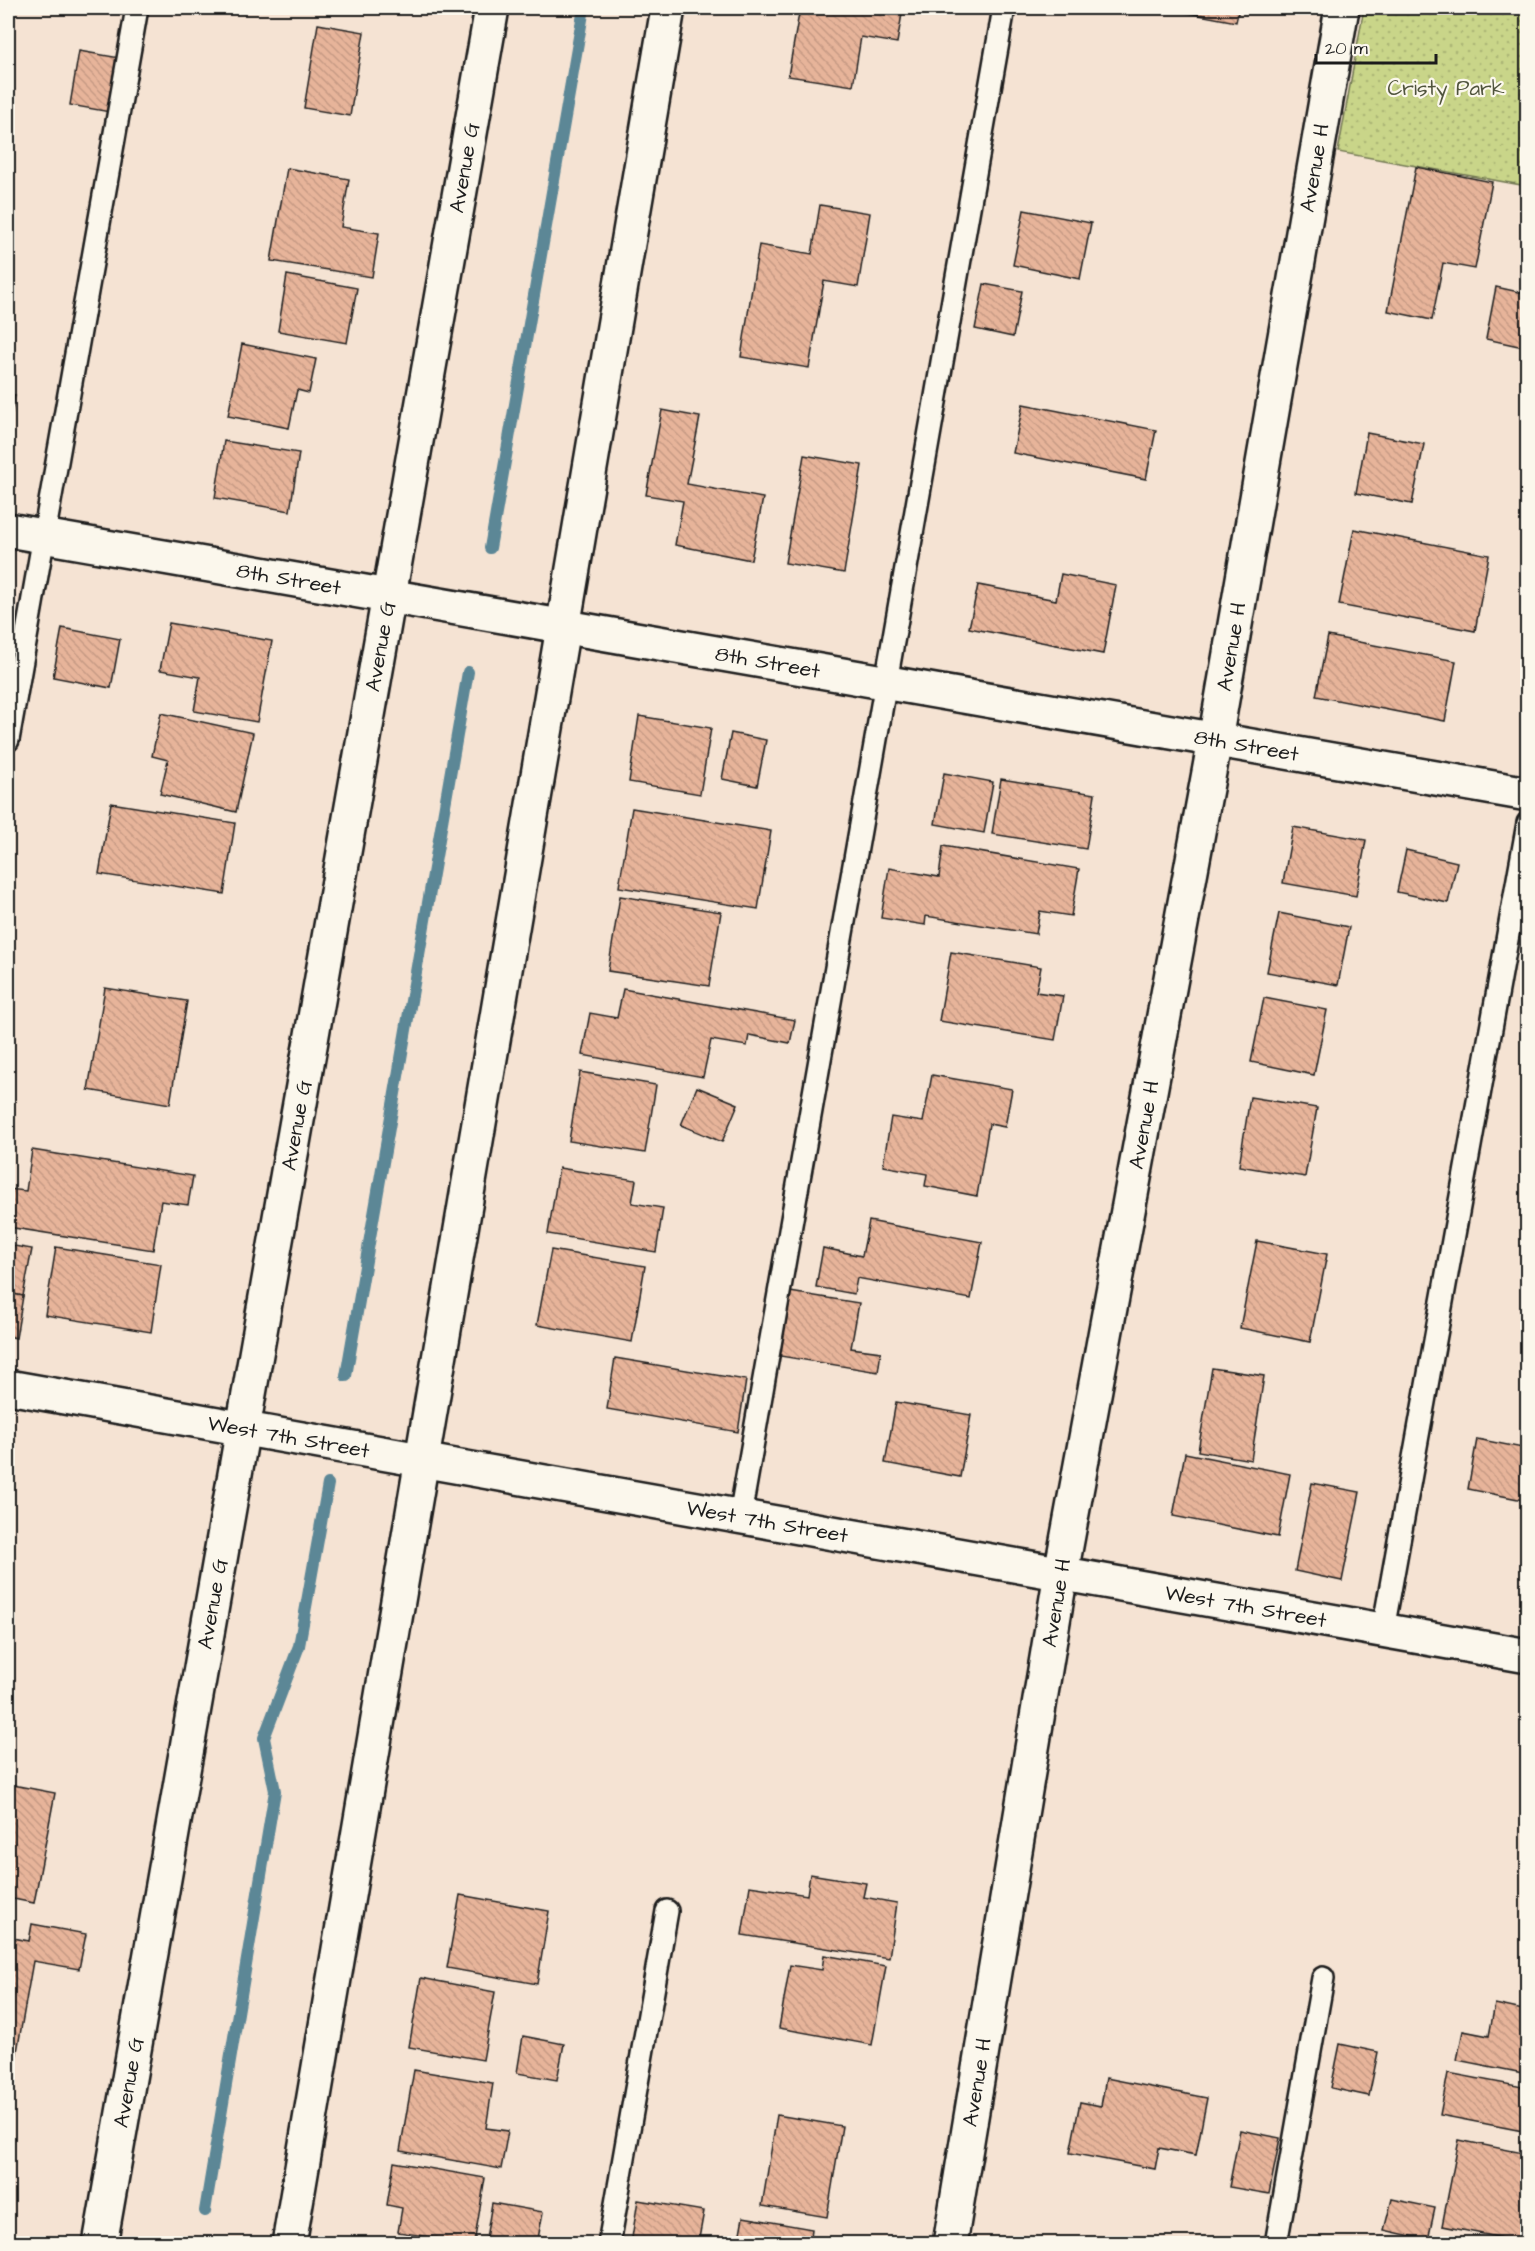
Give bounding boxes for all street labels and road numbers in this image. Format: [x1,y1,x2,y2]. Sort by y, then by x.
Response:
street label: Avenue G [442,120,486,215]
street label: Avenue H [1292,121,1336,214]
street label: 8th Street [234,555,344,602]
street label: Avenue G [358,598,402,694]
street label: Avenue H [1209,600,1253,693]
street label: 8th Street [713,639,823,685]
street label: 8th Street [1192,722,1302,769]
street label: Avenue G [274,1077,318,1173]
street label: Avenue H [1121,1078,1166,1171]
street label: West 7th Street [206,1408,372,1465]
street label: West 7th Street [684,1493,851,1550]
street label: Avenue G [190,1556,234,1651]
street label: Avenue H [1034,1556,1078,1649]
street label: West 7th Street [1163,1578,1329,1635]
street label: Avenue G [106,2035,151,2130]
street label: Avenue H [955,2035,998,2129]

